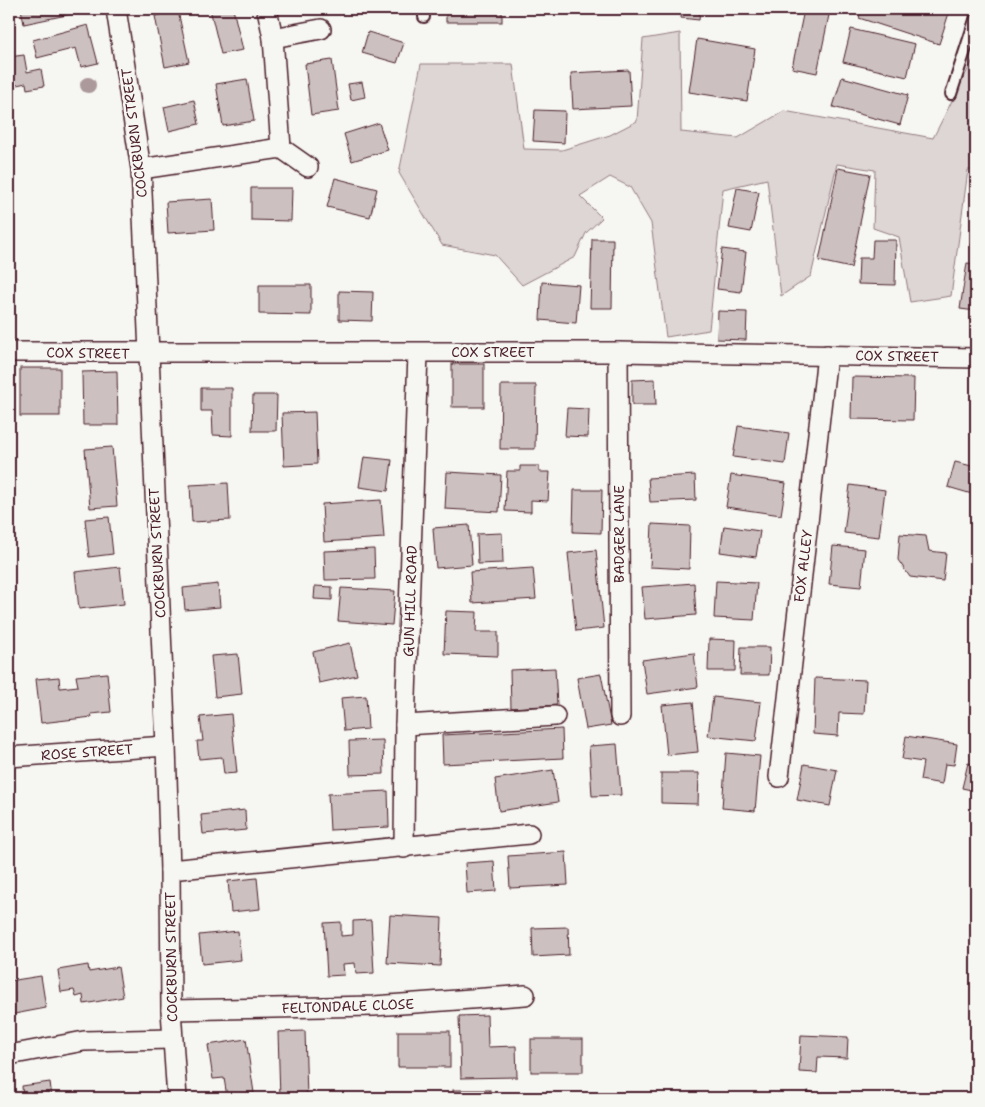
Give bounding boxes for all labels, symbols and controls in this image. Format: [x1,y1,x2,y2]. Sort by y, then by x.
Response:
street label: COCKBURN STREET [117,67,151,199]
street label: COX STREET [46,343,130,363]
street label: COX STREET [451,343,535,361]
street label: COX STREET [855,346,939,366]
street label: BADGER LANE [610,485,628,583]
street label: COCKBURN STREET [145,487,169,618]
street label: FOX ALLEY [790,528,816,603]
street label: GUN HILL ROAD [399,545,421,657]
street label: ROSE STREET [40,740,134,764]
street label: COCKBURN STREET [161,891,181,1022]
street label: FELTONDALE CLOSE [282,995,415,1017]

